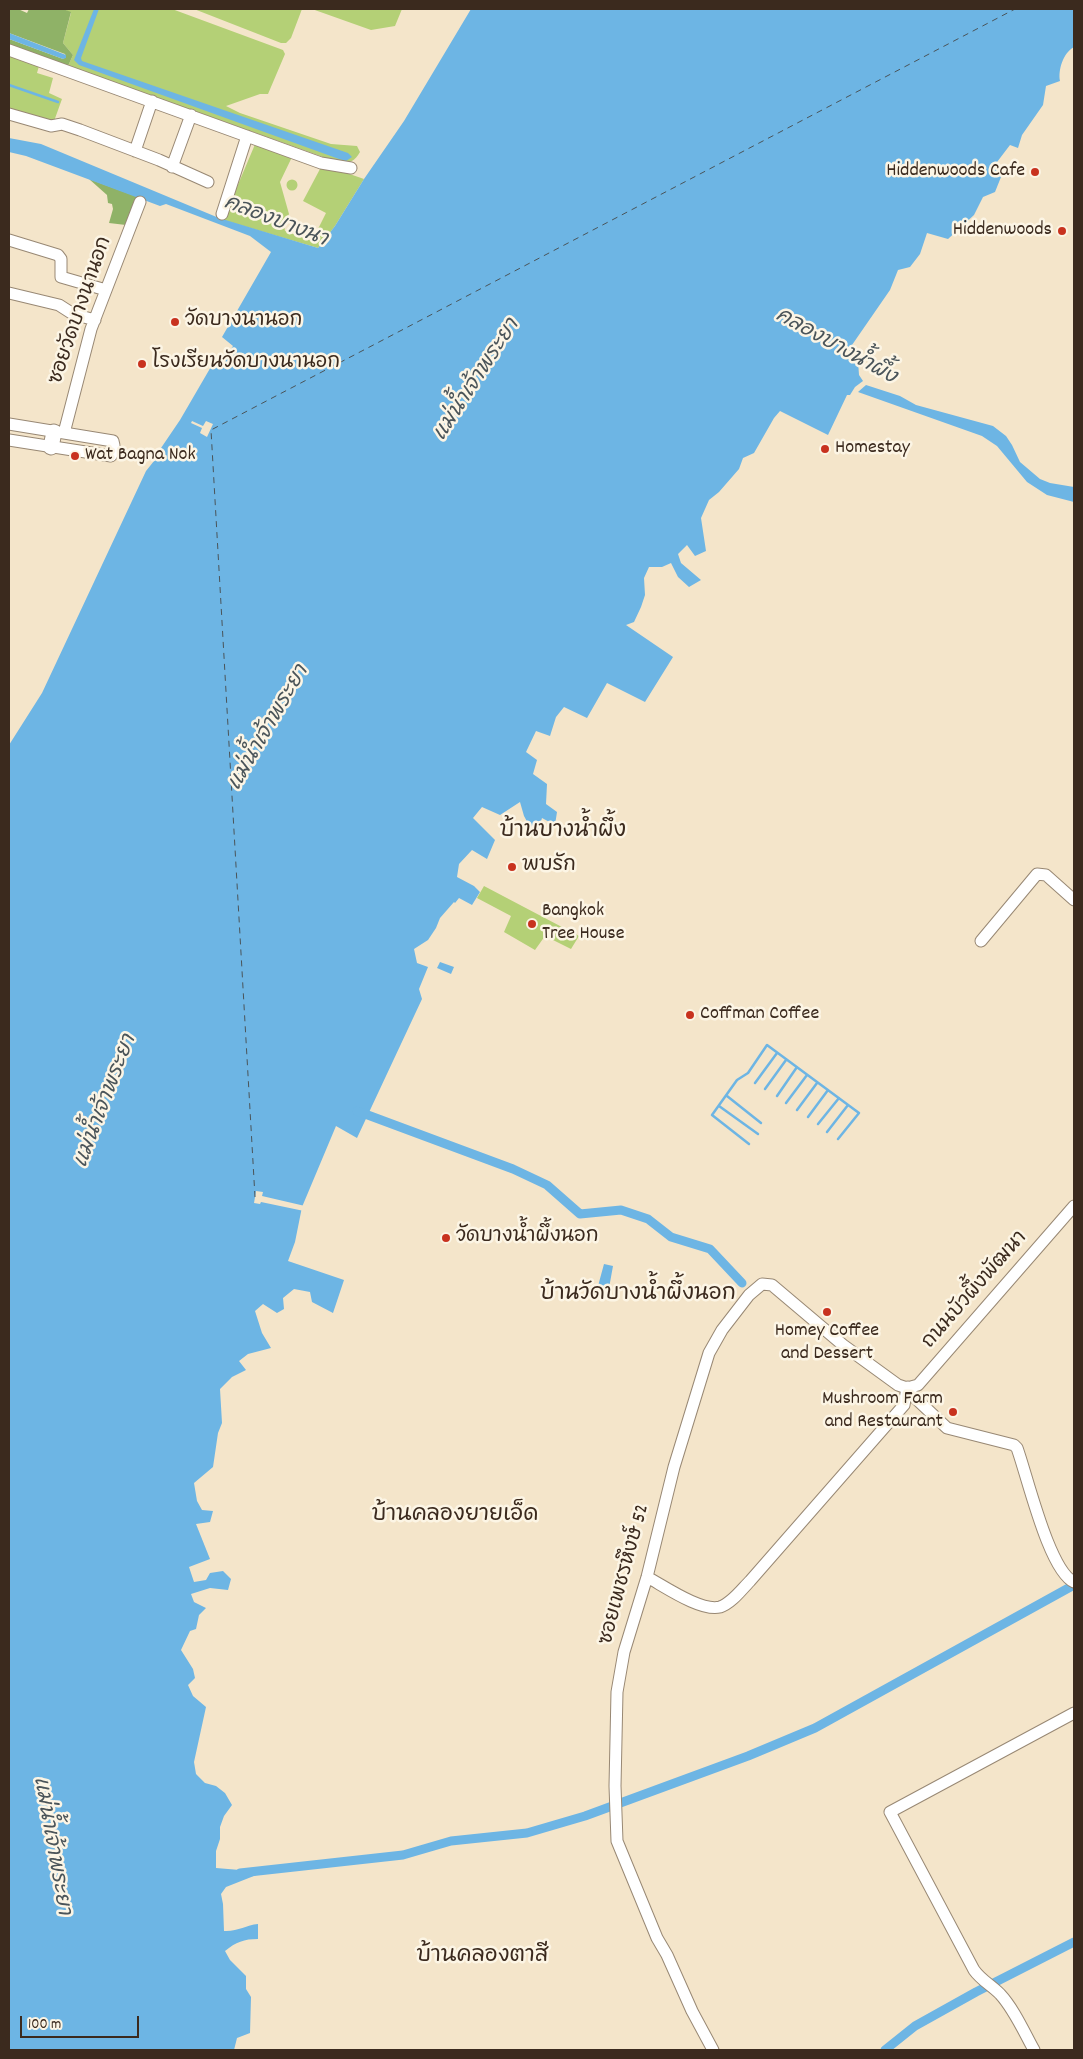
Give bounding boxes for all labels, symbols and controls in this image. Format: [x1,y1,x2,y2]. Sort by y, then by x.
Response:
place label: Hiddenwoods Cafe [886,160,1025,184]
marker: Hiddenwoods Cafe [1029,166,1041,178]
water label: คลองบางนา [220,192,330,254]
place label: Hiddenwoods [953,219,1052,243]
marker: Hiddenwoods [1056,225,1068,237]
street label: ซอยวัดบางนานอก [45,234,119,388]
water label: คลองบางน้ำผึ้ง [770,305,900,391]
place label: วัดบางนานอก [185,310,303,334]
water label: แม่น้ำเจ้าพระยา [429,315,527,447]
marker: วัดบางนานอก [169,316,181,328]
place label: โรงเรียนวัดบางนานอก [152,352,340,376]
marker: โรงเรียนวัดบางนานอก [136,358,148,370]
place label: Homestay [835,437,910,461]
marker: Homestay [819,443,831,455]
place label: Wat Bagna Nok [85,444,196,468]
marker: Wat Bagna Nok [69,450,81,462]
water label: แม่น้ำเจ้าพระยา [224,662,316,796]
district label: บ้านบางน้ำผึ้ง [500,820,626,846]
place label: พบรัก [522,855,576,879]
marker: พบรัก [506,861,518,873]
place label: Bangkok Tree House [542,900,625,947]
marker: Bangkok Tree House [526,918,538,930]
place label: Coffman Coffee [700,1003,819,1027]
marker: Coffman Coffee [684,1009,696,1021]
water label: แม่น้ำเจ้าพระยา [70,1032,144,1172]
place label: วัดบางน้ำผึ้งนอก [456,1226,599,1250]
street label: ถนนบัวผึ้งพัฒนา [918,1227,1034,1355]
marker: วัดบางน้ำผึ้งนอก [440,1232,452,1244]
district label: บ้านวัดบางน้ำผึ้งนอก [540,1283,736,1309]
marker: Homey Coffee and Dessert [821,1306,833,1318]
place label: Homey Coffee and Dessert [775,1320,879,1367]
place label: Mushroom Farm and Restaurant [822,1388,943,1435]
marker: Mushroom Farm and Restaurant [947,1406,959,1418]
street label: ซอยเพชรหึงษ์ 52 [596,1502,656,1648]
district label: บ้านคลองยายเอ็ด [372,1504,538,1530]
water label: แม่น้ำเจ้าพระยา [25,1775,75,1917]
district label: บ้านคลองตาสี [417,1945,547,1971]
scale bar [22,2006,141,2038]
text: 100 m [28,2014,61,2036]

